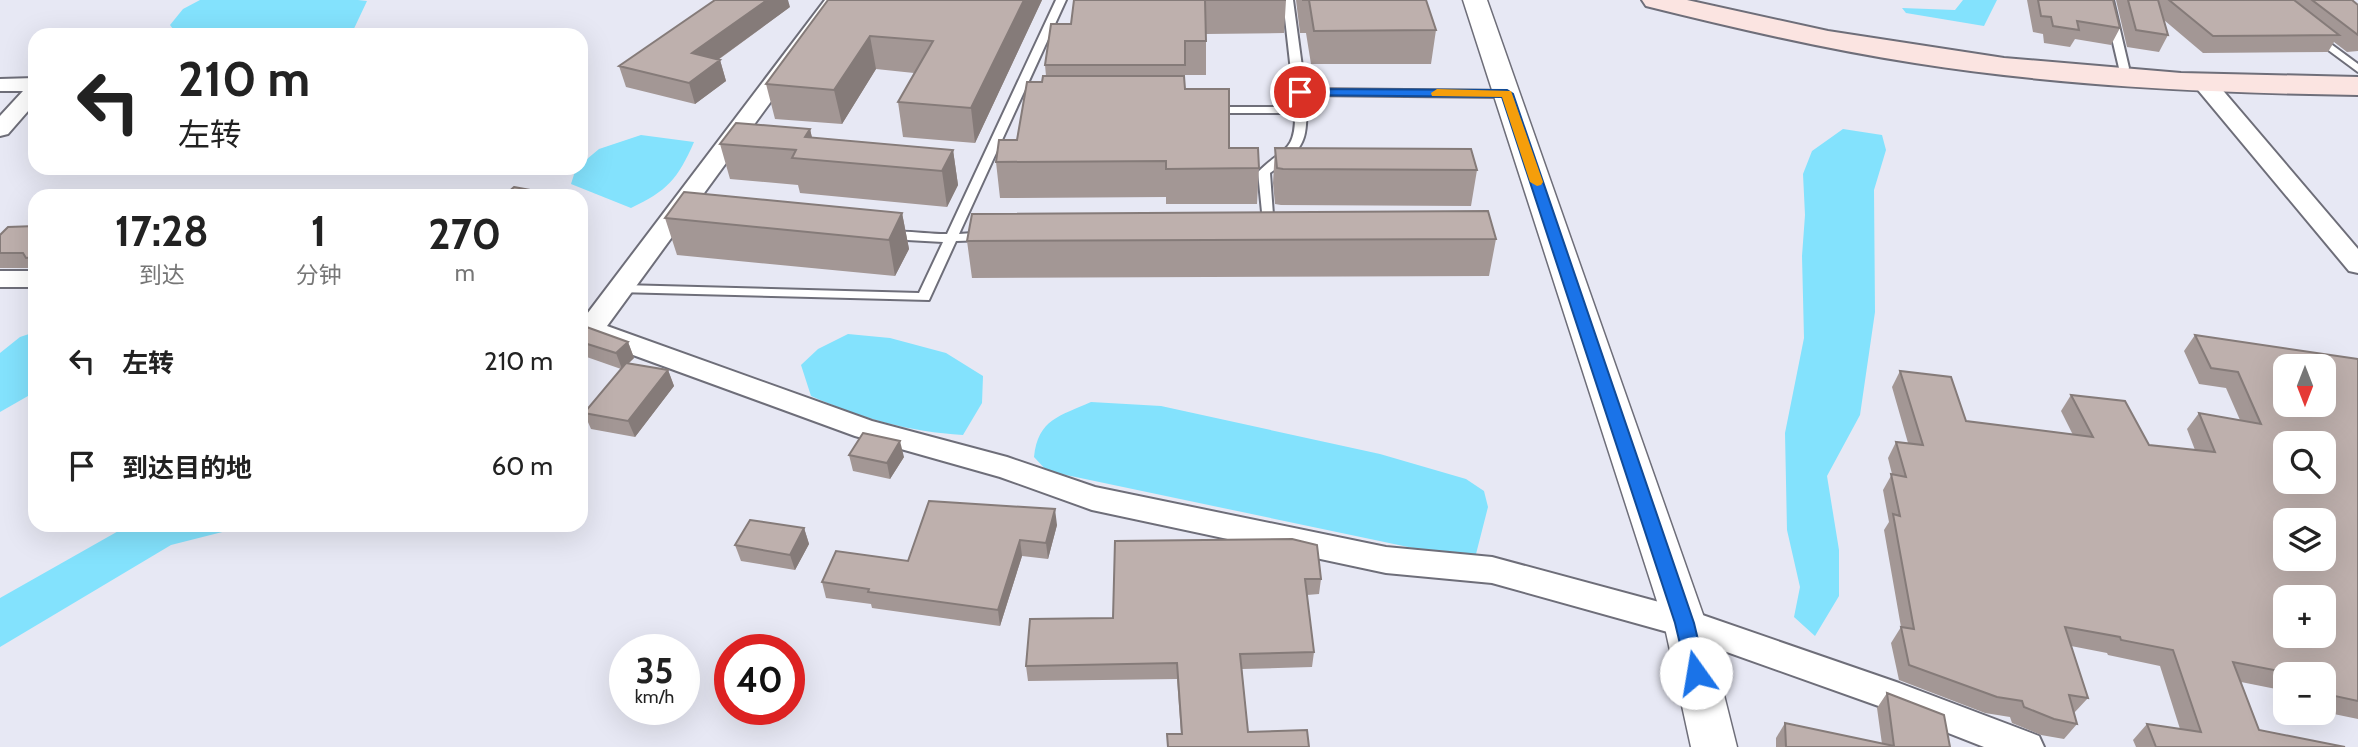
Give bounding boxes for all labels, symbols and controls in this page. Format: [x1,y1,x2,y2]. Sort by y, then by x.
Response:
text: 210 m [178,49,310,108]
icon: left [63,56,154,147]
pin [1270,62,1330,122]
icon: arrive [1281,73,1319,111]
text: 左转 [178,115,242,154]
text: 17:28 [115,205,209,257]
text: 1 [311,205,326,257]
text: 270 [428,208,501,260]
text: m [455,259,475,287]
text: 到达 [139,261,185,289]
text: 分钟 [295,261,341,289]
icon: left [63,342,101,380]
text: 210 m [484,345,553,377]
text: 左转 [122,347,174,379]
north arrow [2273,354,2336,416]
map controls [2273,354,2336,725]
button: search [2273,431,2336,494]
icon: arrive [63,447,101,485]
text: 60 m [491,450,553,482]
text: 到达目的地 [122,452,252,484]
button: layers [2273,508,2336,571]
button: + [2273,585,2336,648]
speed limit sign: 40 [714,634,805,725]
position arrow [1659,636,1733,710]
text: 35 [636,649,673,692]
button: − [2273,662,2336,725]
text: km/h [635,686,674,708]

